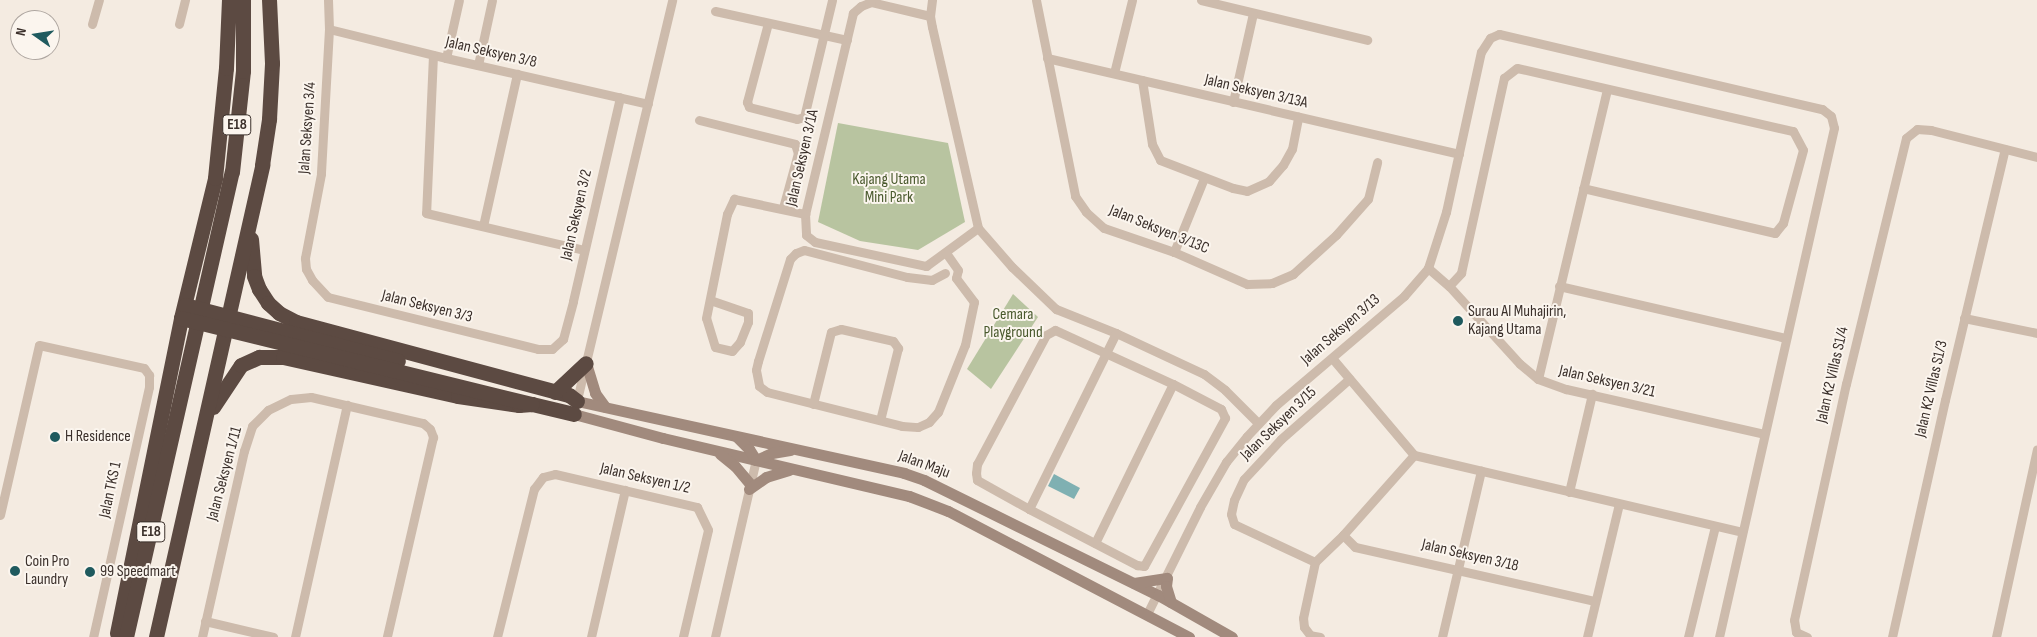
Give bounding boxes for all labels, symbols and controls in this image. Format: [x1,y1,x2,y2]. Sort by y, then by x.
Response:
north arrow [10,10,60,60]
text: N [12,26,30,37]
street label: Jalan Seksyen 3/8 [443,33,539,73]
street label: Jalan Seksyen 3/13A [1203,71,1309,113]
street label: Jalan Seksyen 3/4 [295,81,321,175]
street label: Jalan Seksyen 3/1A [783,108,823,208]
road number: E18 [222,112,252,138]
street label: Jalan Seksyen 3/2 [557,168,597,262]
park label: Kajang Utama Mini Park [852,170,926,208]
street label: Jalan Seksyen 3/13C [1106,201,1212,259]
street label: Jalan Seksyen 3/3 [380,286,474,328]
street label: Jalan Seksyen 3/13 [1298,290,1384,370]
place label: Surau Al Muhajirin, Kajang Utama [1468,302,1566,340]
park label: Cemara Playground [983,305,1043,343]
marker: Surau Al Muhajirin, Kajang Utama [1452,315,1464,327]
street label: Jalan K2 Villas S1/4 [1813,325,1853,425]
street label: Jalan K2 Villas S1/3 [1912,339,1952,439]
street label: Jalan Seksyen 3/21 [1557,362,1657,402]
street label: Jalan Seksyen 3/15 [1237,383,1321,465]
street label: Jalan Seksyen 1/11 [203,425,247,523]
place label: H Residence [65,427,131,447]
marker: H Residence [49,431,61,443]
street label: Jalan Maju [896,447,952,483]
street label: Jalan Seksyen 1/2 [598,459,692,499]
street label: Jalan TKS 1 [96,460,126,520]
road number: E18 [136,520,166,544]
street label: Jalan Seksyen 3/18 [1420,536,1520,576]
place label: Coin Pro Laundry [25,552,69,590]
place label: 99 Speedmart [100,562,176,582]
marker: Coin Pro Laundry [9,565,21,577]
marker: 99 Speedmart [84,566,96,578]

